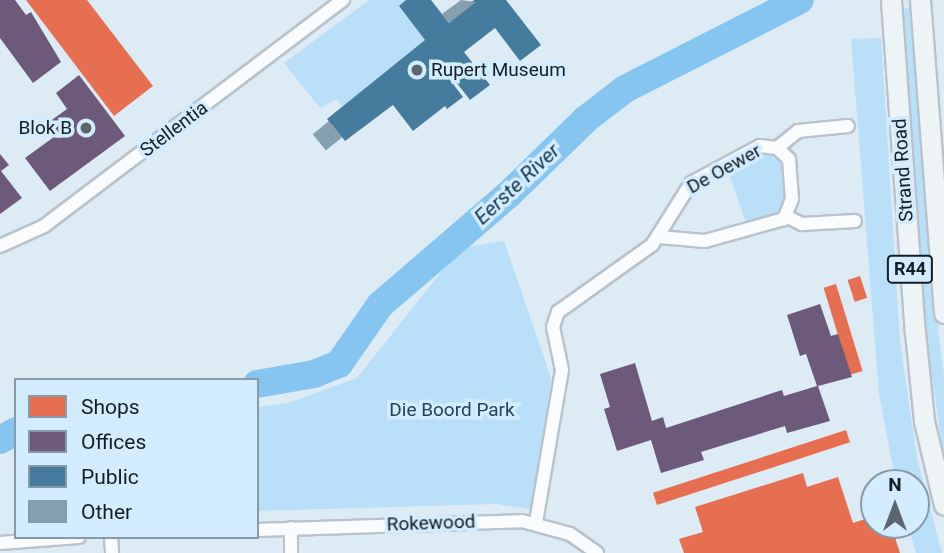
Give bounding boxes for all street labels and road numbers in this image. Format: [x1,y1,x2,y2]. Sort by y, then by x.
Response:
street label: Stellentia [136,96,212,162]
street label: Strand Road [888,118,918,222]
street label: De Oewer [683,139,765,199]
road number: R44 [886,255,934,284]
street label: Rokewood [386,510,476,536]

